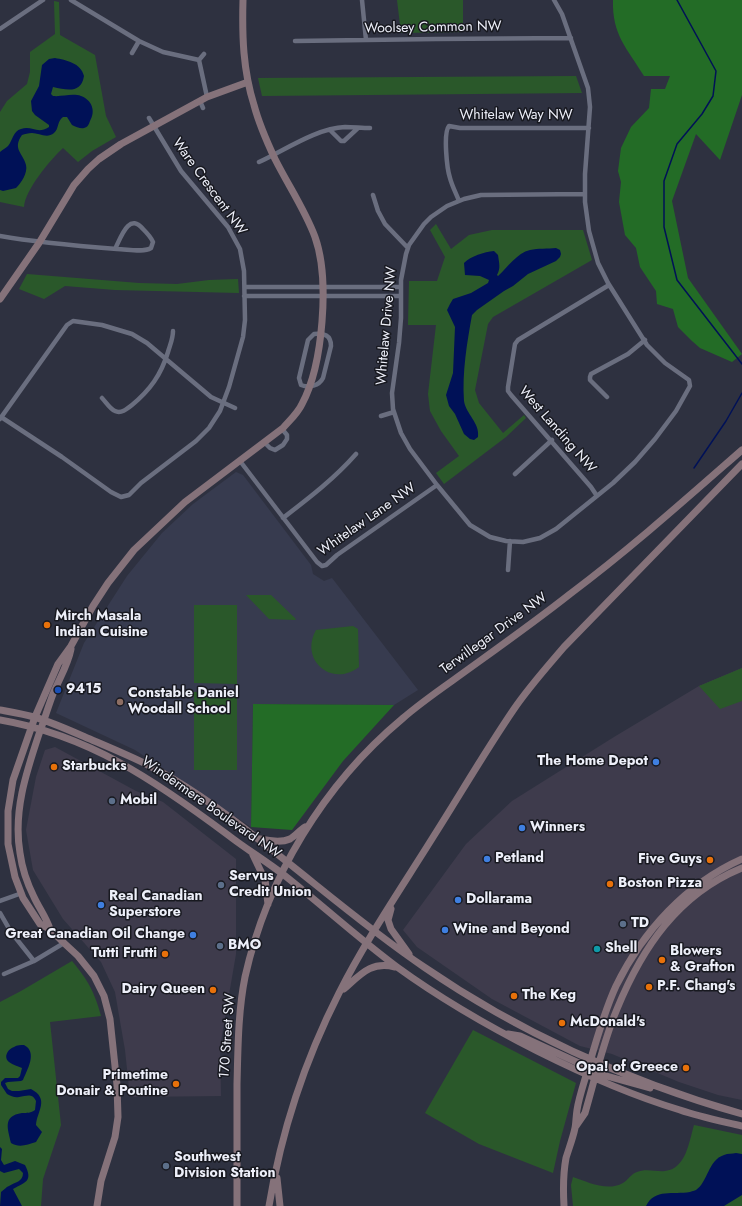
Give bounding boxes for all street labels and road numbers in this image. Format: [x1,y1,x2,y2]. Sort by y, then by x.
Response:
street label: Woolsey Common NW [364,18,502,38]
street label: Whitelaw Way NW [459,108,573,124]
street label: Ware Crescent NW [168,135,250,239]
street label: Whitelaw Drive NW [373,266,401,386]
street label: West Landing NW [515,383,599,477]
street label: Whitelaw Lane NW [315,480,419,560]
street label: Terwillegar Drive NW [437,590,551,678]
street label: Windermere Boulevard NW [138,753,284,863]
street label: 170 Street SW [217,993,239,1079]

